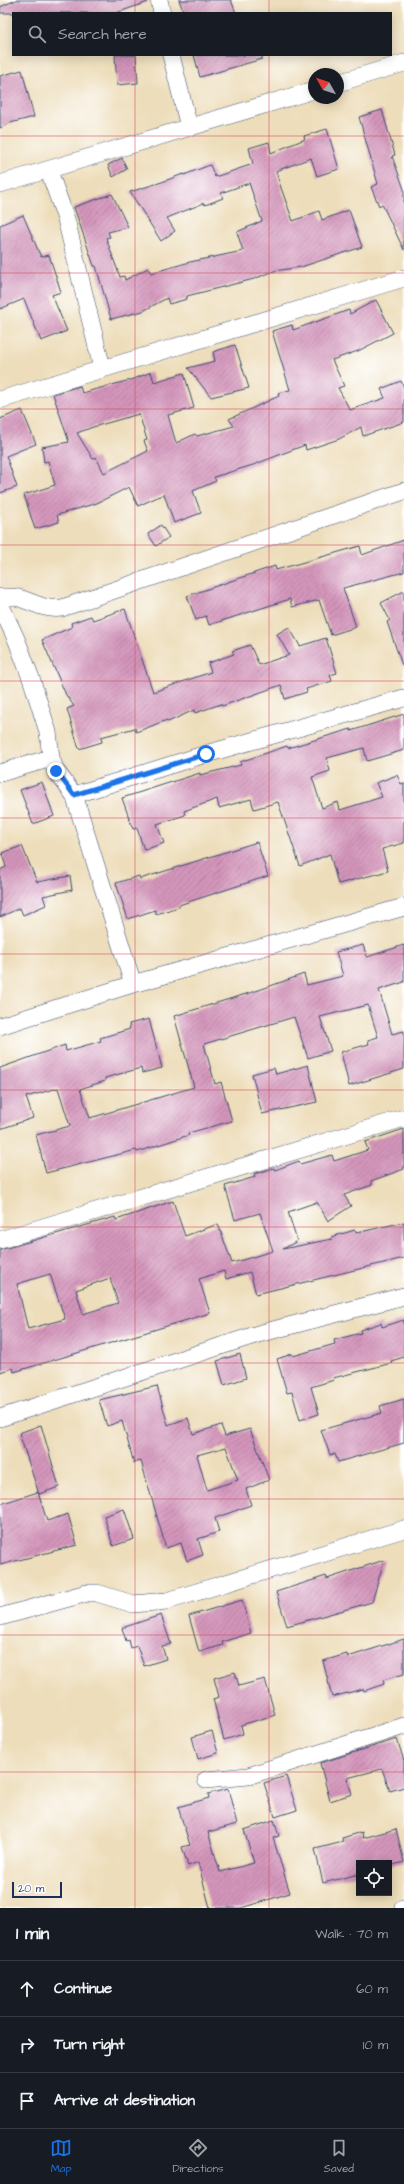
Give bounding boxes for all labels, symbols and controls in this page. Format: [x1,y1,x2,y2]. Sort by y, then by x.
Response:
search box [12,12,392,56]
icon: search [26,23,48,45]
text: Search here [58,24,147,45]
north arrow [308,68,344,104]
route start [197,745,215,763]
route end [47,762,65,780]
map controls [356,1860,392,1896]
button: locate [356,1860,392,1896]
scale bar [12,1880,62,1899]
text: 20 m [18,1881,44,1896]
text: 1 min [16,1922,49,1946]
text: Walk · 70 m [315,1925,388,1943]
icon: ahead [16,1978,38,2000]
text: Continue [54,1978,112,1999]
text: 60 m [356,1980,388,1998]
icon: right [16,2034,38,2056]
text: Turn right [54,2034,125,2055]
text: 10 m [363,2036,388,2054]
icon: arrive [16,2090,38,2112]
text: Arrive at destination [54,2090,195,2111]
tab: Map [50,2137,72,2176]
tab: Directions [172,2137,224,2176]
tab: Saved [324,2137,354,2176]

